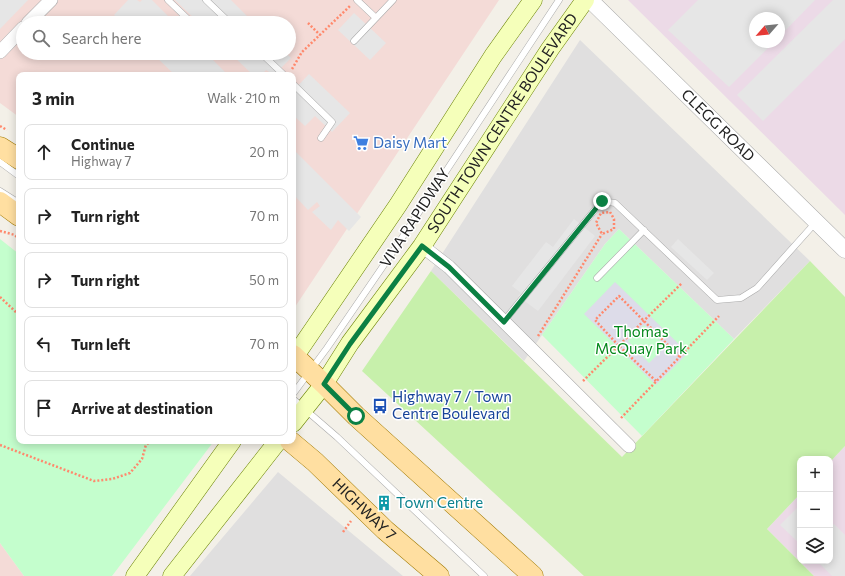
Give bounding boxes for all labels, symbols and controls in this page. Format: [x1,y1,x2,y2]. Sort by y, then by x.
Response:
street label: SOUTH TOWN CENTRE BOULEVARD [423,9,581,236]
north arrow [749,12,785,48]
search box [16,16,296,60]
icon: search [30,27,52,49]
text: Search here [62,29,141,47]
street label: CLEGG ROAD [678,85,759,165]
text: 3 min [32,88,75,109]
text: Walk · 210 m [207,90,280,106]
place label: Daisy Mart [373,133,447,151]
supermarket icon: Daisy Mart [352,134,370,152]
text: Continue [71,135,135,153]
icon: ahead [33,141,55,163]
text: 20 m [250,144,279,160]
text: Highway 7 [71,153,131,169]
street label: VIVA RAPIDWAY [375,164,453,270]
route end [593,192,611,210]
icon: right [33,205,55,227]
text: Turn right [71,207,140,225]
text: 70 m [250,208,279,224]
icon: right [33,269,55,291]
text: Turn right [71,271,140,289]
text: 50 m [249,272,279,288]
park label: Thomas McQuay Park [595,322,687,357]
icon: left [33,333,55,355]
text: Turn left [71,335,130,353]
text: 70 m [250,336,279,352]
place label: Highway 7 / Town Centre Boulevard [392,387,512,422]
icon: arrive [33,397,55,419]
bus stop icon: Highway 7 / Town Centre Boulevard [371,397,389,415]
text: Arrive at destination [71,399,213,417]
route start [347,407,365,425]
map controls [797,456,833,564]
button: + [797,456,833,492]
street label: HIGHWAY 7 [329,474,400,544]
button: − [797,492,833,528]
place label: Town Centre [396,493,483,511]
building icon: Town Centre [375,494,393,512]
button: layers [797,528,833,564]

